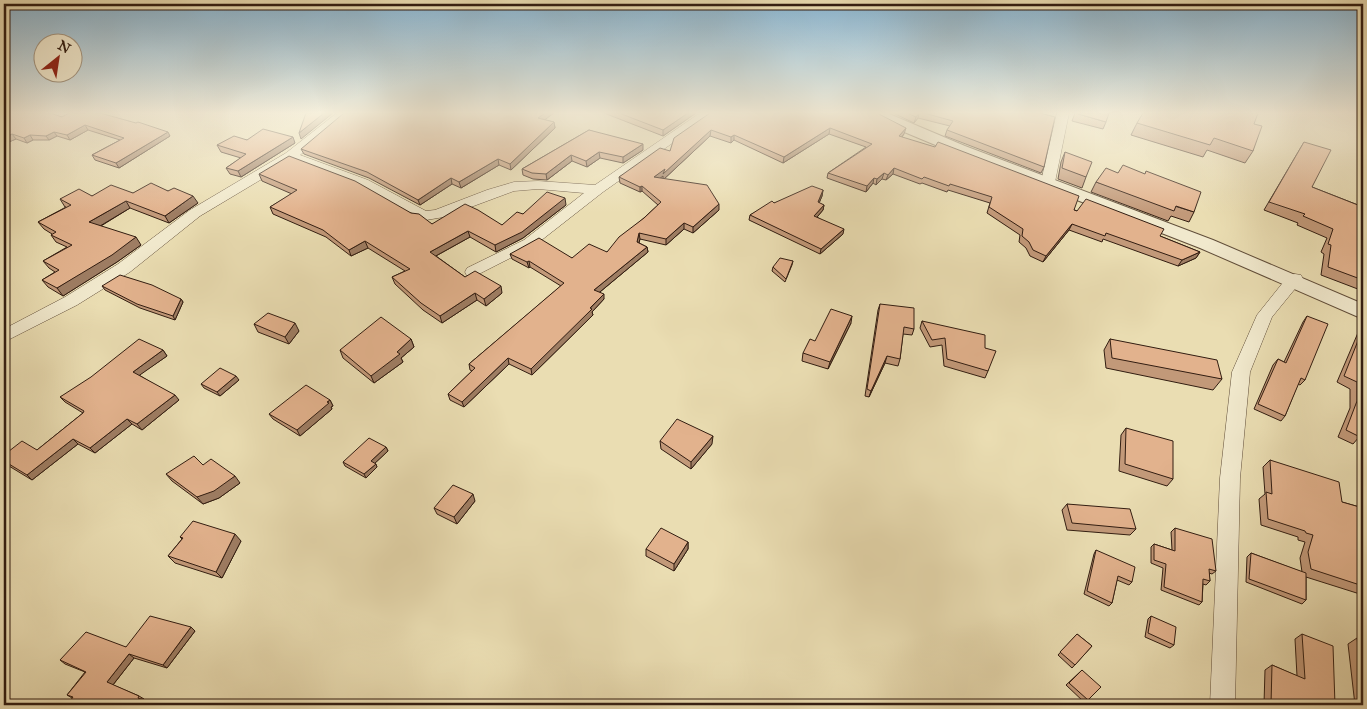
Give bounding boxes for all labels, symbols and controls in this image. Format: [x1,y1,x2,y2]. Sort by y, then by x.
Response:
north arrow [32,32,82,82]
text: N [55,37,74,58]

